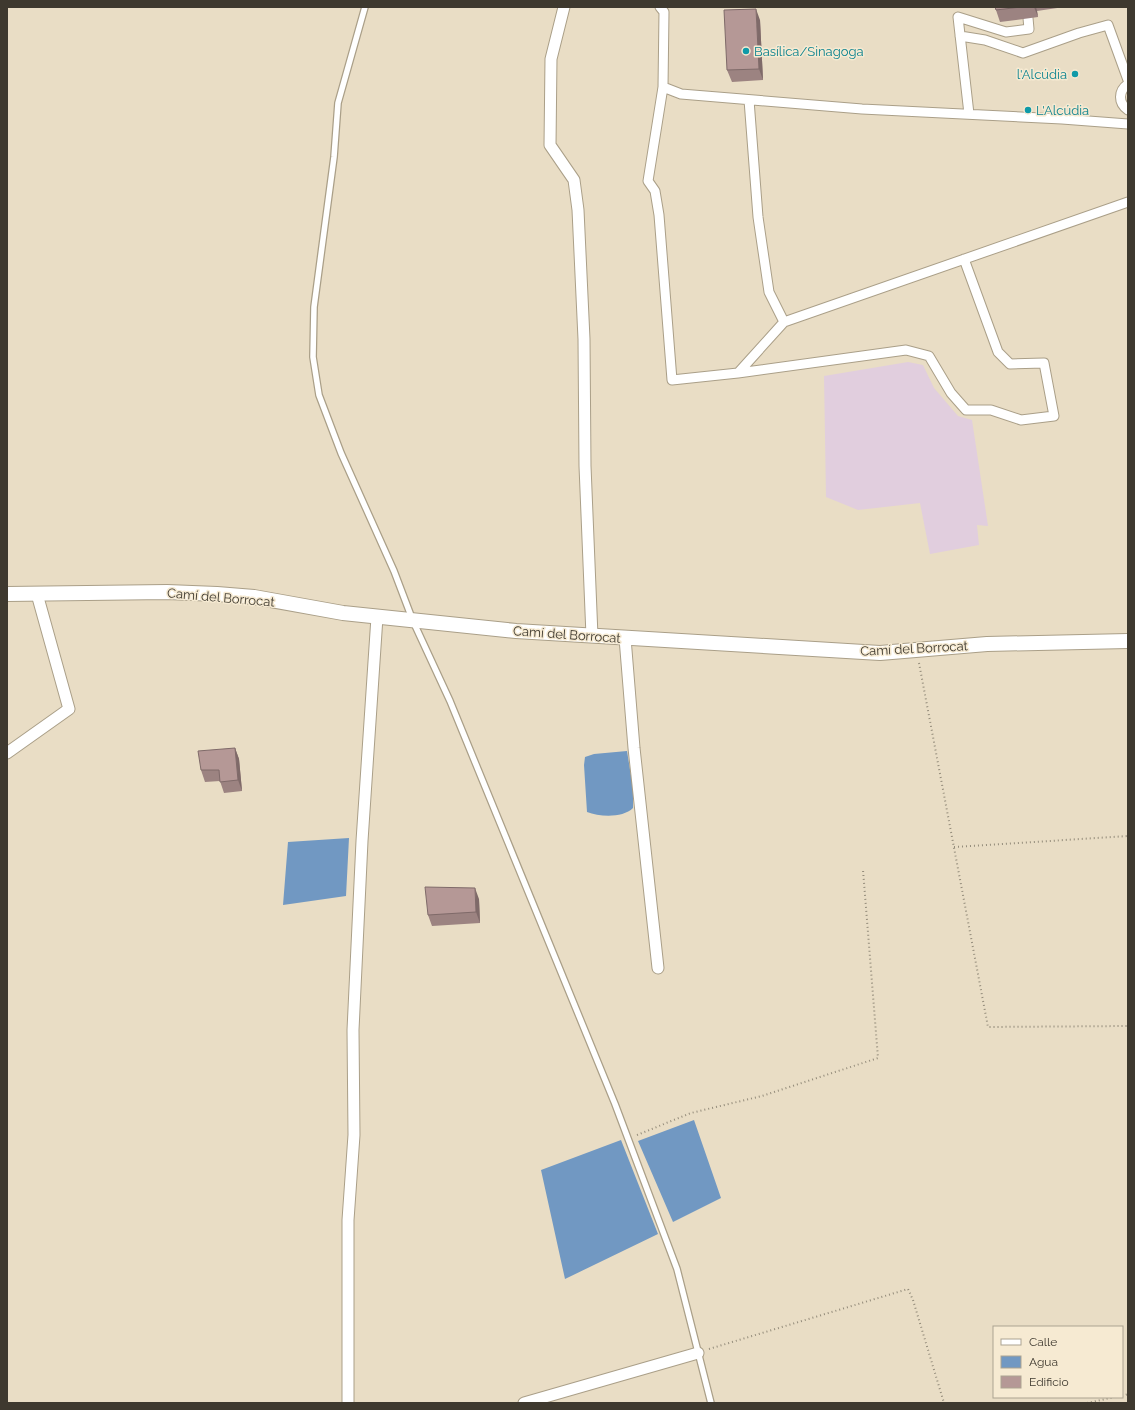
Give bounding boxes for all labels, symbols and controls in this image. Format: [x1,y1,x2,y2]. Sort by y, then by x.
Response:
place label: Basílica/Sinagoga [754,44,864,59]
marker: Basílica/Sinagoga [741,46,751,56]
place label: l'Alcúdia [1017,67,1067,82]
marker: l'Alcúdia [1070,69,1080,79]
place label: L'Alcúdia [1036,103,1089,118]
marker: L'Alcúdia [1023,105,1033,115]
street label: Camí del Borrocat [167,585,276,610]
street label: Camí del Borrocat [513,623,622,646]
street label: Camí del Borrocat [860,638,969,659]
legend [993,1326,1123,1398]
text: Calle [1029,1335,1057,1349]
text: Agua [1029,1355,1058,1369]
text: Edificio [1029,1375,1069,1389]

